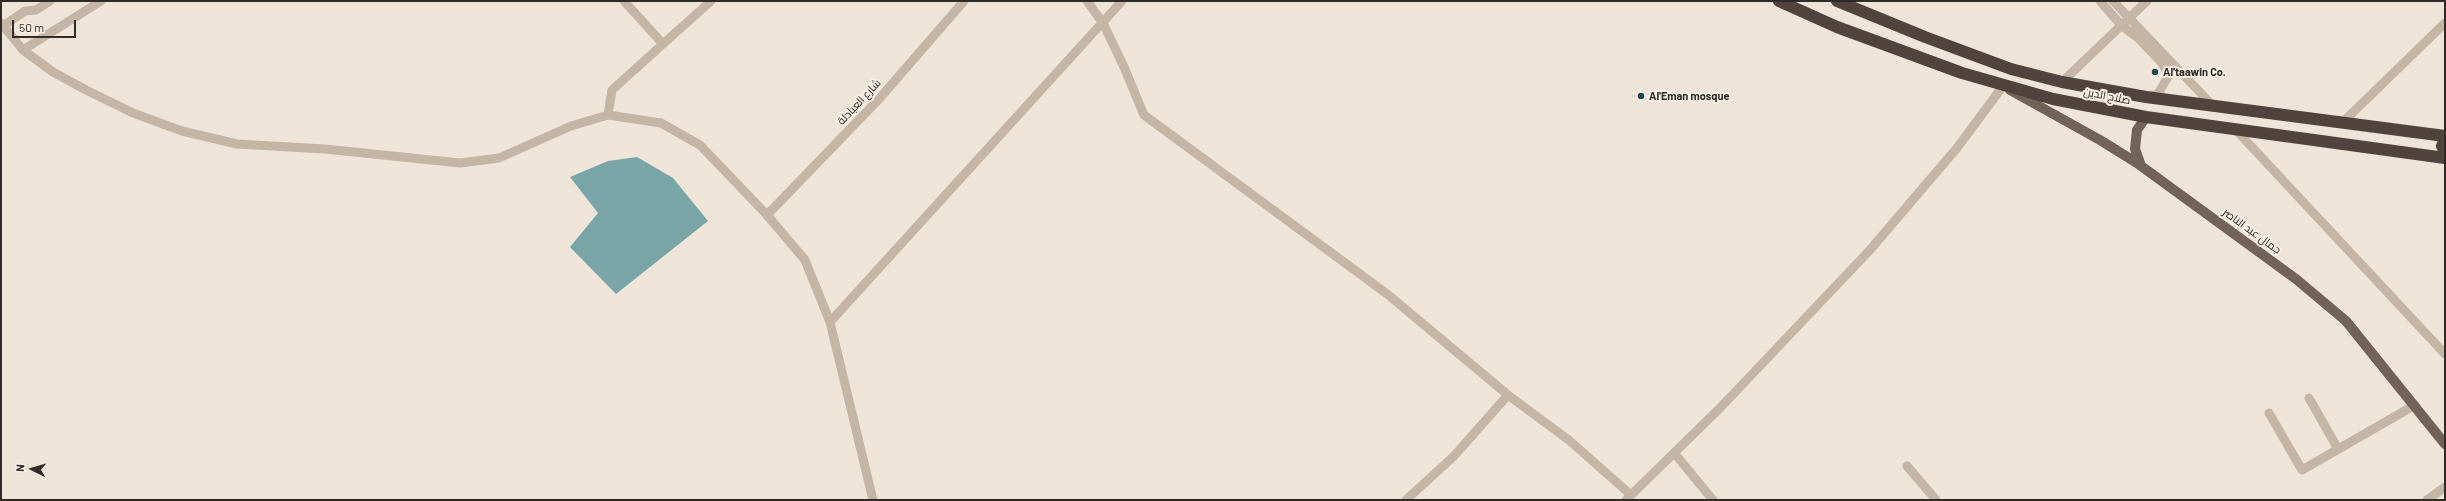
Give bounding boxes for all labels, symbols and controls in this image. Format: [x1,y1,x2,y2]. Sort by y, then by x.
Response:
scale bar [14,12,78,38]
text: 50 m [19,20,44,34]
place label: Al'taawin Co. [2163,65,2226,79]
marker: Al'taawin Co. [2150,67,2160,77]
street label: شارع العبادلة [835,76,883,128]
street label: صلاح الدين [2082,85,2132,107]
place label: Al'Eman mosque [1649,89,1730,103]
marker: Al'Eman mosque [1636,91,1646,101]
street label: جمال عبد الناصر [2220,206,2284,256]
north arrow [12,449,52,489]
text: N [13,464,26,472]

